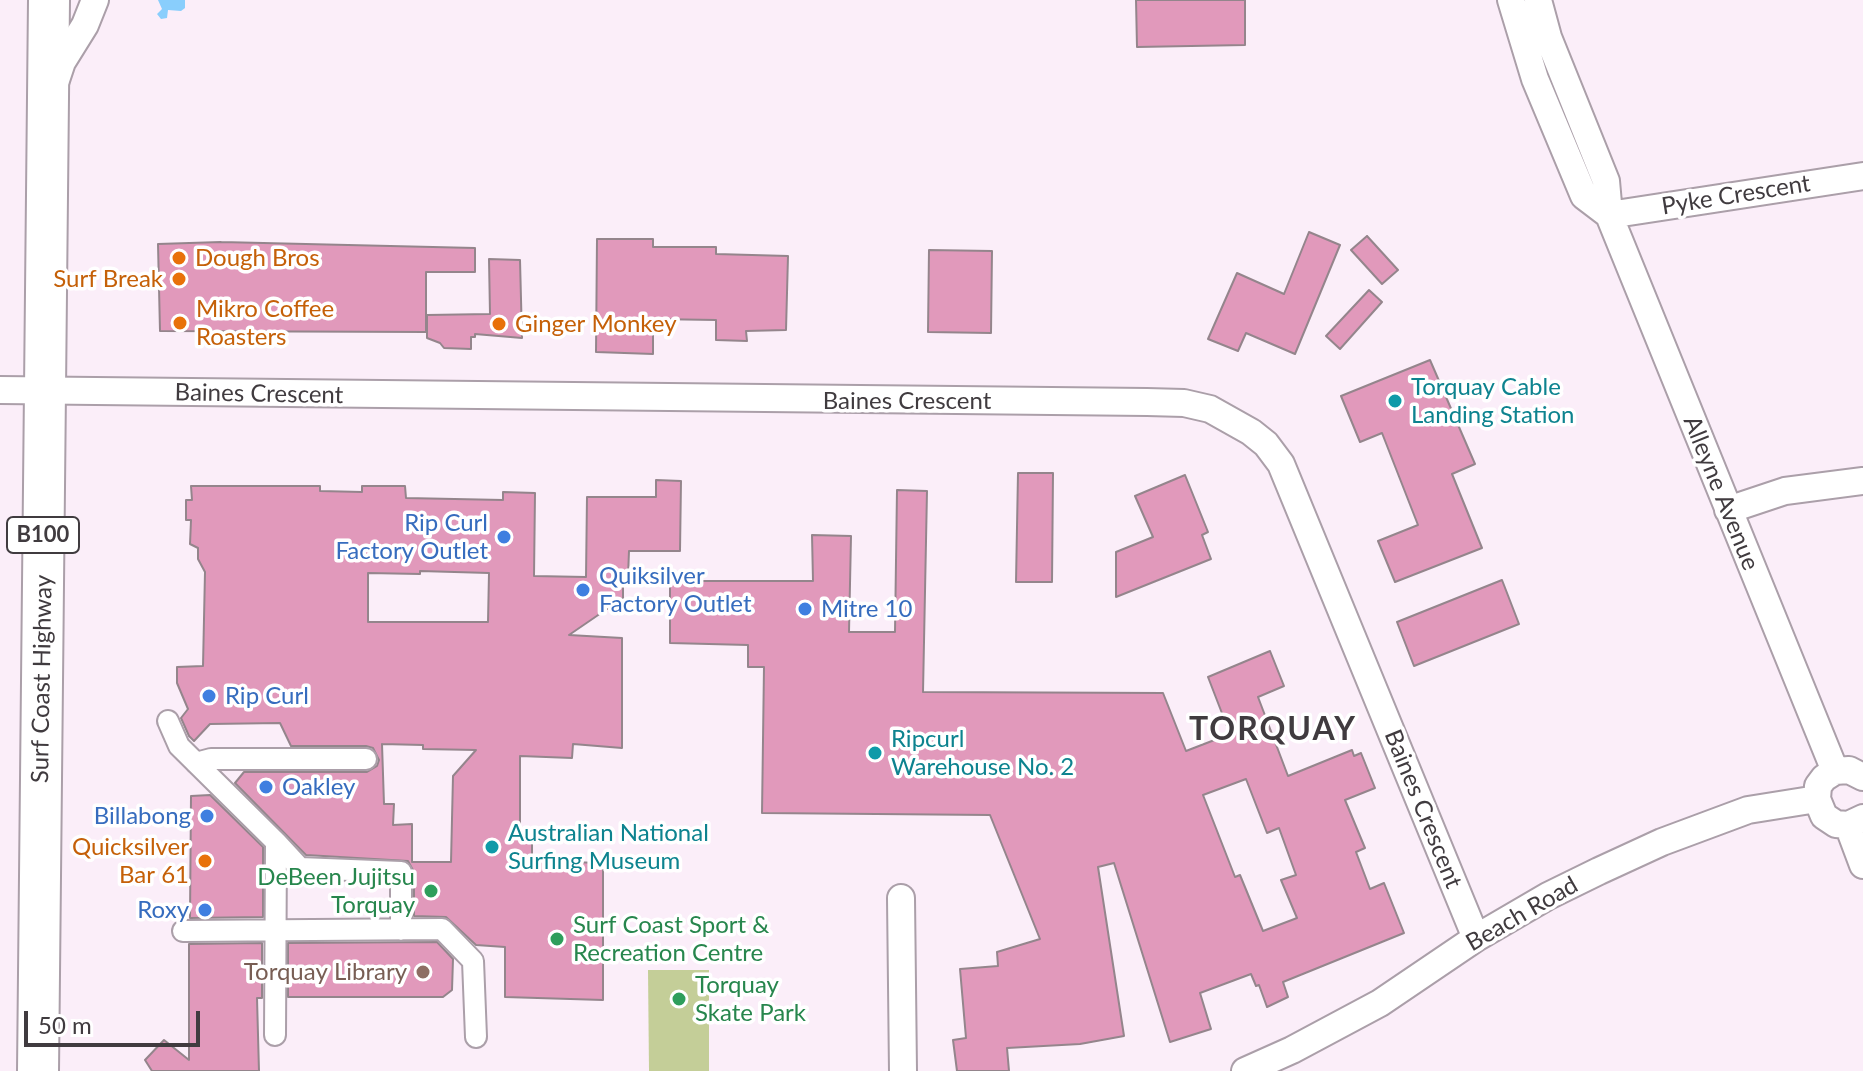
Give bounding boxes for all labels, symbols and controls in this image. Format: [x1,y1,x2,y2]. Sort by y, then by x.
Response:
street label: Pyke Crescent [1660,169,1812,221]
place label: Dough Bros [195,244,320,272]
marker: Dough Bros [170,249,188,267]
place label: Surf Break [53,265,163,293]
marker: Surf Break [170,270,188,288]
place label: Mikro Coffee Roasters [196,295,334,351]
place label: Ginger Monkey [515,310,677,338]
marker: Mikro Coffee Roasters [171,314,189,332]
marker: Ginger Monkey [490,315,508,333]
place label: Torquay Cable Landing Station [1411,373,1574,429]
street label: Baines Crescent [174,378,344,410]
street label: Baines Crescent [823,387,991,415]
marker: Torquay Cable Landing Station [1386,392,1404,410]
street label: Alleyne Avenue [1677,412,1765,574]
place label: Rip Curl Factory Outlet [335,509,488,565]
road number: B100 [7,517,79,553]
marker: Rip Curl Factory Outlet [495,528,513,546]
place label: Quiksilver Factory Outlet [599,562,752,618]
street label: Surf Coast Highway [26,575,58,783]
marker: Quiksilver Factory Outlet [574,581,592,599]
place label: Mitre 10 [821,595,912,623]
marker: Mitre 10 [796,600,814,618]
place label: Rip Curl [225,682,309,710]
marker: Rip Curl [200,687,218,705]
district label: TORQUAY [1189,711,1357,749]
place label: Ripcurl Warehouse No. 2 [891,725,1074,781]
street label: Baines Crescent [1378,725,1468,893]
marker: Ripcurl Warehouse No. 2 [866,744,884,762]
place label: Oakley [282,773,355,801]
marker: Oakley [257,778,275,796]
place label: Billabong [94,802,191,830]
marker: Billabong [198,807,216,825]
place label: Australian National Surfing Museum [508,819,709,875]
place label: Quicksilver Bar 61 [72,833,189,889]
marker: Australian National Surfing Museum [483,838,501,856]
marker: Quicksilver Bar 61 [196,852,214,870]
place label: DeBeen Jujitsu Torquay [257,863,415,919]
street label: Beach Road [1461,870,1583,958]
marker: DeBeen Jujitsu Torquay [422,882,440,900]
place label: Roxy [137,896,189,924]
marker: Roxy [196,901,214,919]
place label: Surf Coast Sport & Recreation Centre [573,911,769,967]
marker: Surf Coast Sport & Recreation Centre [548,930,566,948]
place label: Torquay Library [244,958,407,986]
marker: Torquay Library [414,963,432,981]
place label: Torquay Skate Park [695,971,806,1027]
marker: Torquay Skate Park [670,990,688,1008]
scale bar [28,995,204,1045]
text: 50 m [38,1010,92,1039]

